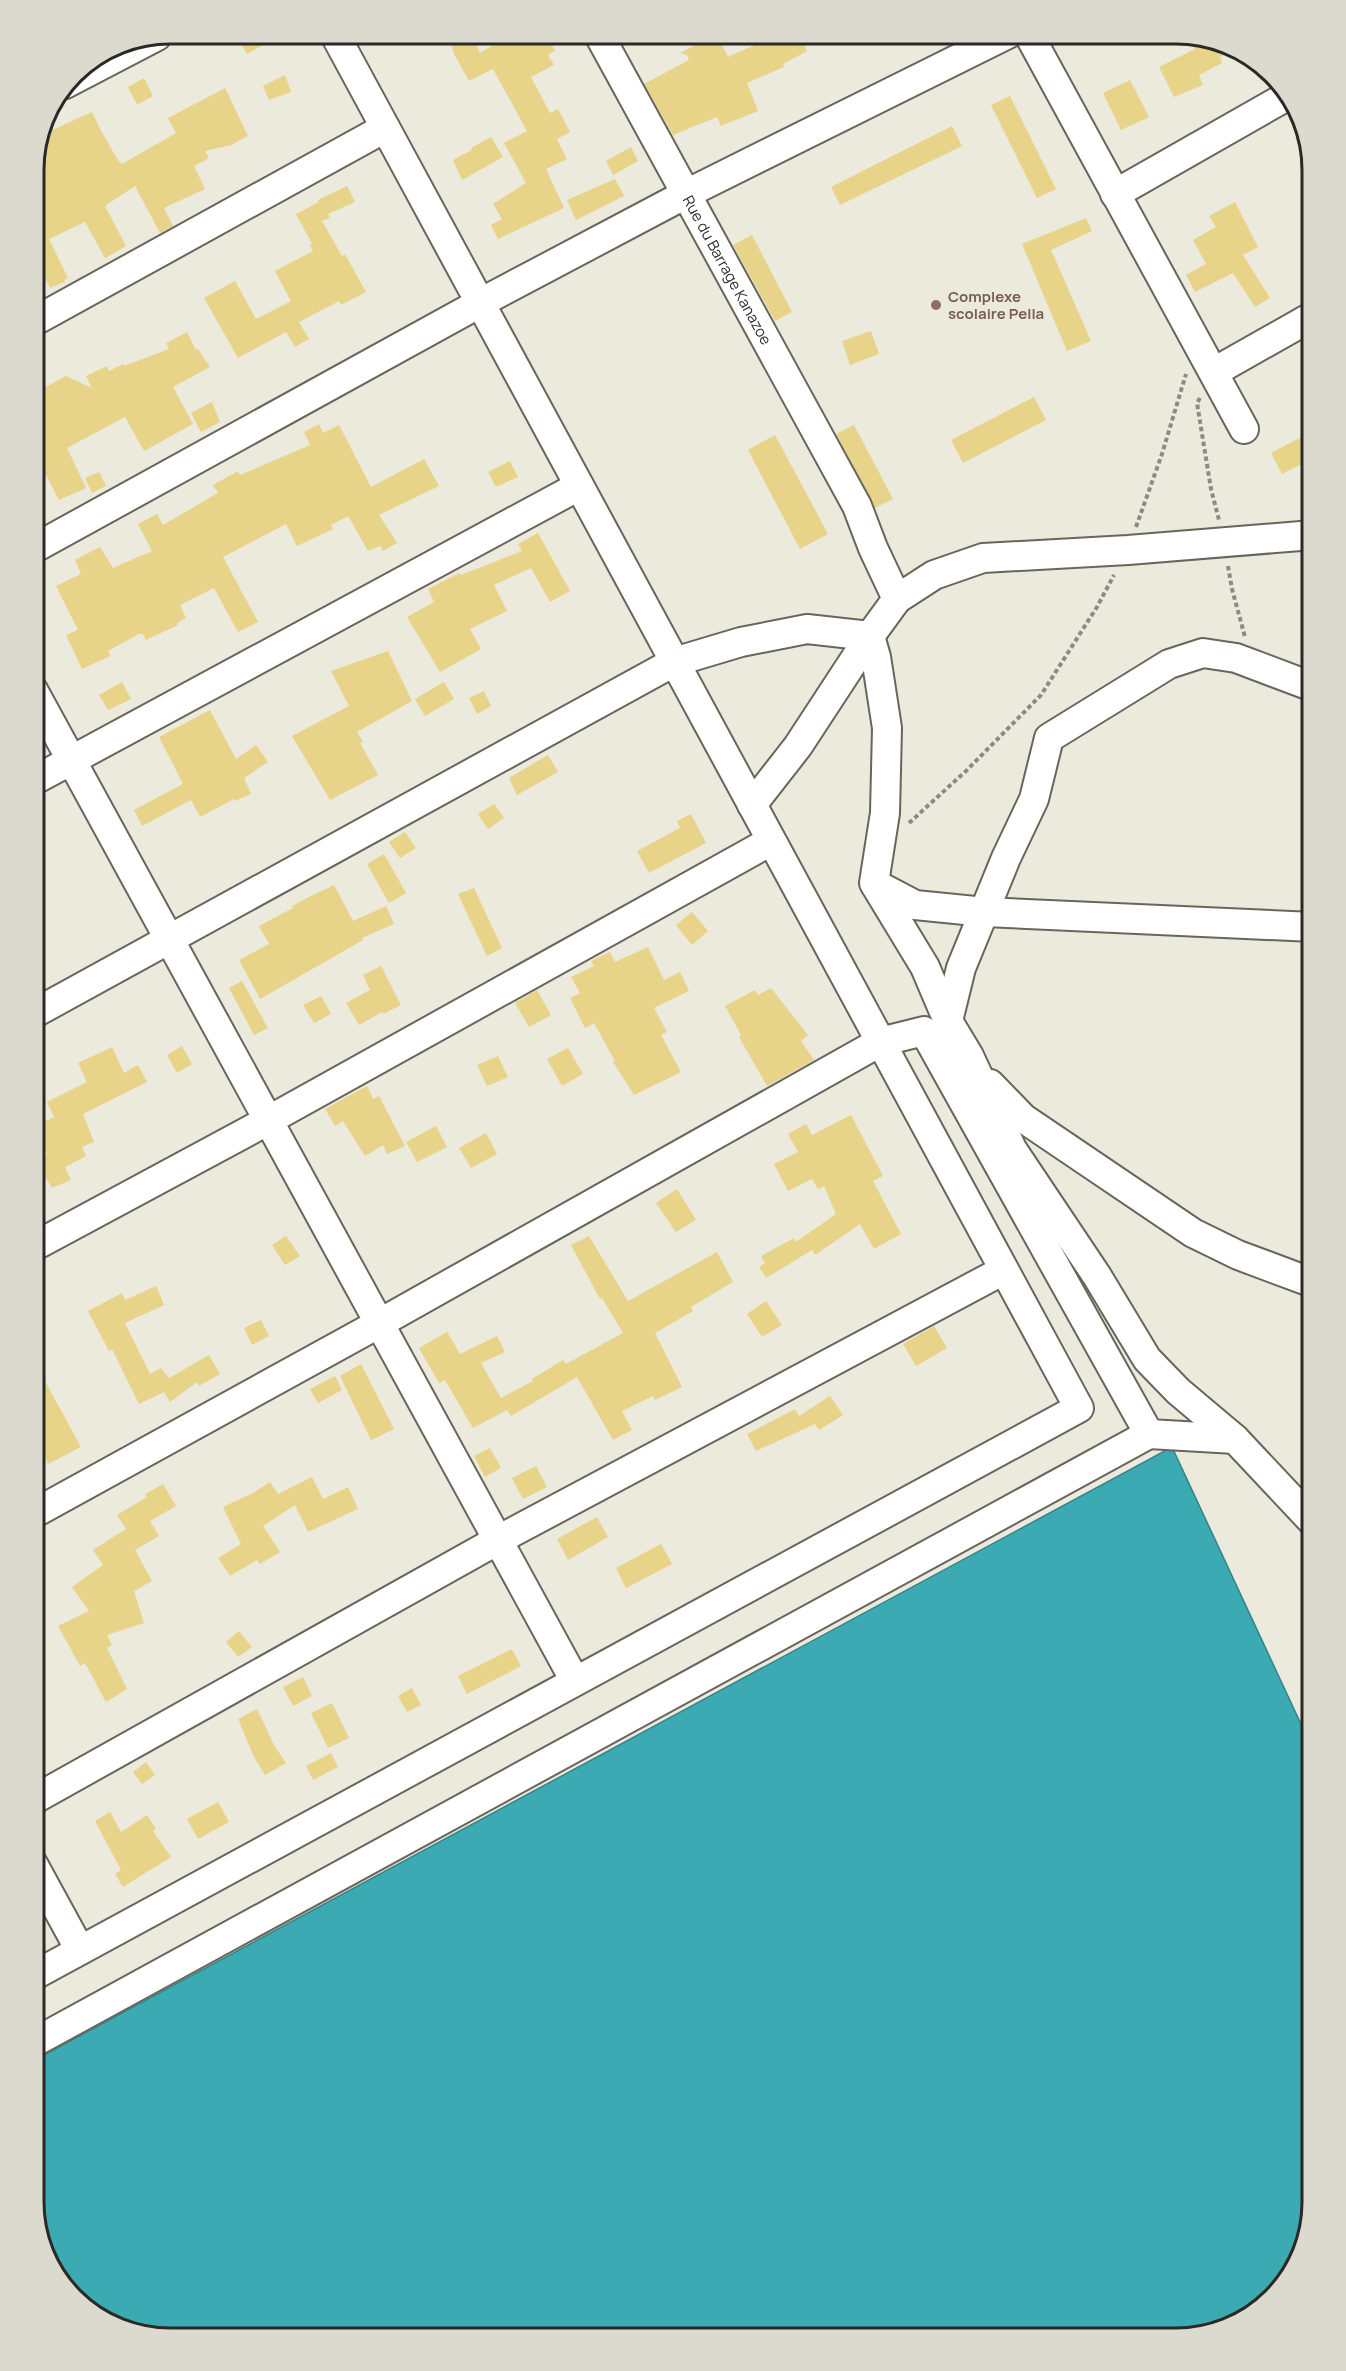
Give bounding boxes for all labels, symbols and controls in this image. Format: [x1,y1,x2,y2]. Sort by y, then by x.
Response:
street label: Rue du Barrage Kanazoe [678,191,777,349]
place label: Complexe scolaire Pella [948,286,1044,324]
marker: Complexe scolaire Pella [929,298,943,312]

